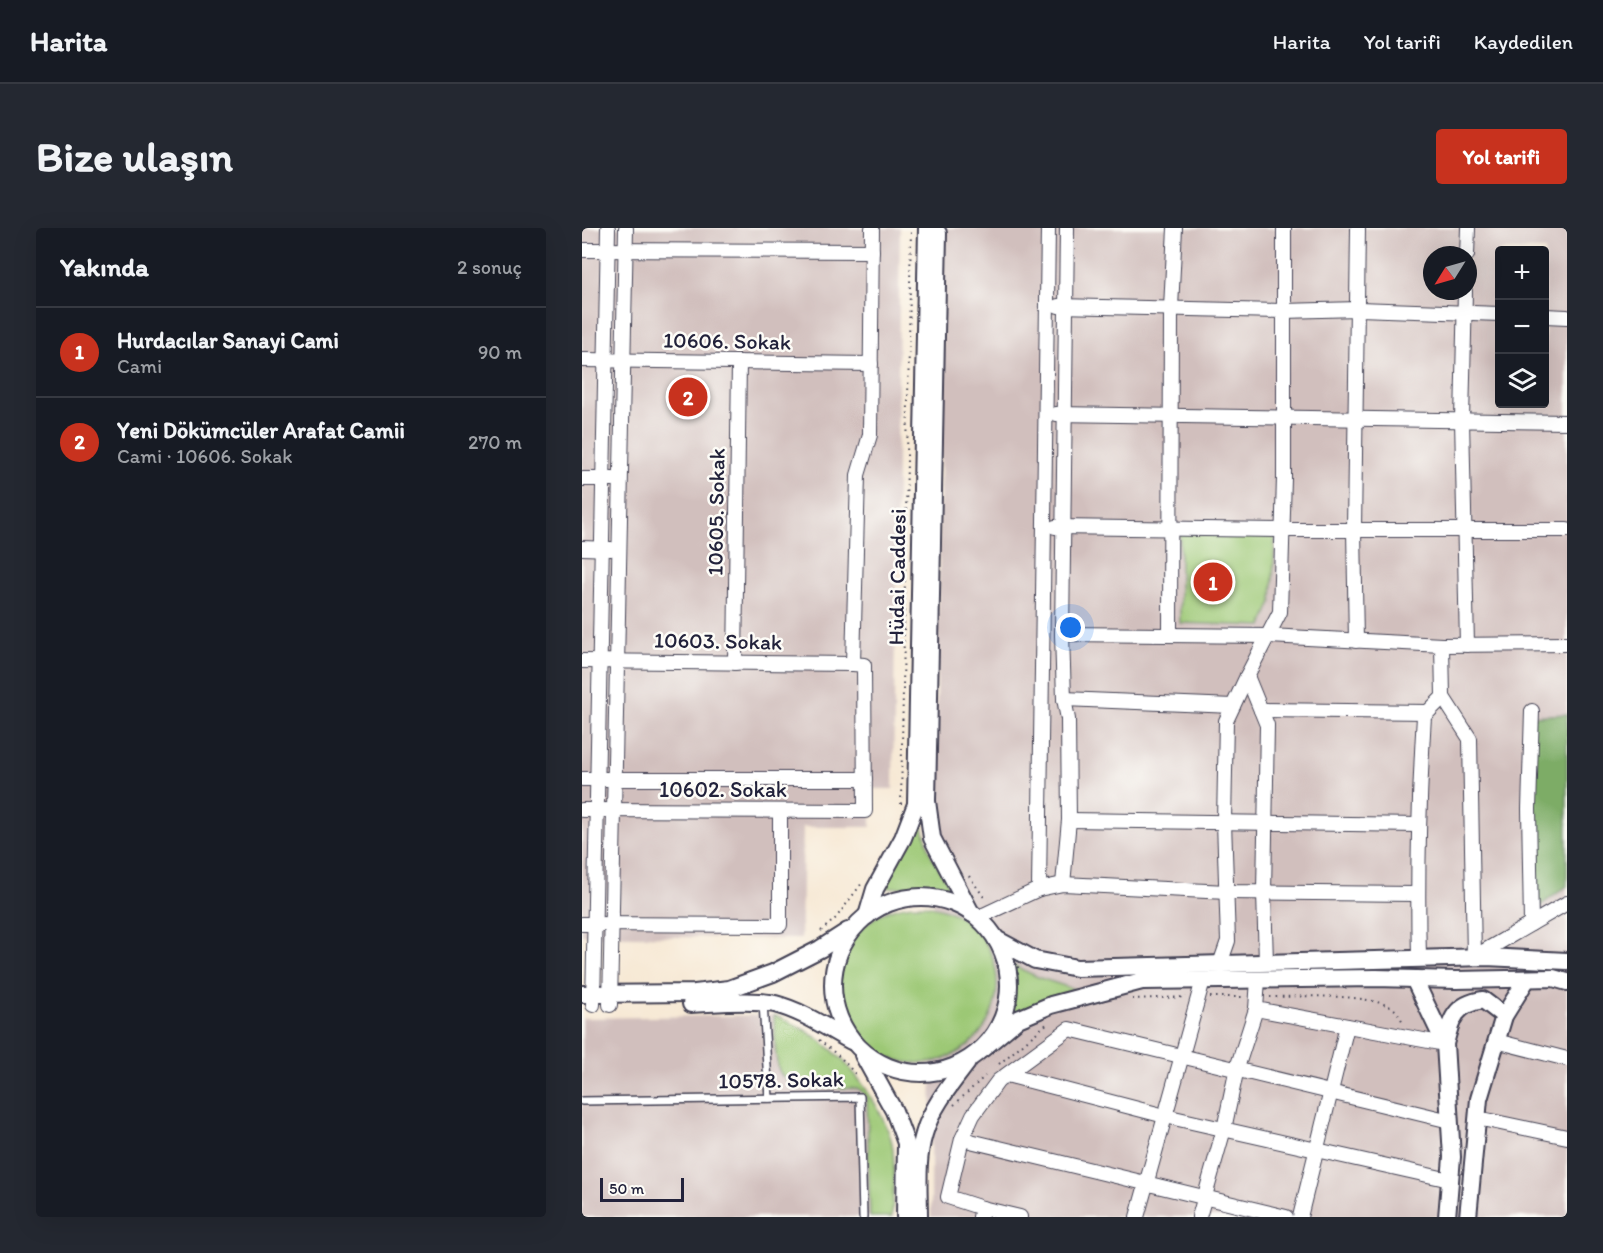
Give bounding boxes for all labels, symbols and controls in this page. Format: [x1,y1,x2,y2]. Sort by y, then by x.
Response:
text: Harita [30,24,107,58]
text: Harita [1273,29,1331,54]
text: Yol tarifi [1364,29,1441,54]
text: Kaydedilen [1474,29,1573,54]
button: Yol tarifi [1436,129,1567,184]
text: Bize ulaşın [36,131,233,182]
north arrow [1423,246,1477,300]
map controls [1495,246,1549,408]
button: + [1495,246,1549,300]
text: Yakında [60,251,149,283]
text: 2 sonuç [457,255,522,279]
button: − [1495,300,1549,354]
street label: 10606. Sokak [663,326,791,356]
text: Hurdacılar Sanayi Cami [117,327,339,354]
text: 1 [75,340,84,364]
text: 90 m [478,340,522,364]
text: Cami [117,354,162,378]
button: layers [1495,354,1549,408]
pin: 2 [668,374,708,420]
text: Yeni Dökümcüler Arafat Camii [117,417,405,444]
text: 2 [74,430,85,454]
text: 270 m [468,430,522,454]
text: Cami · 10606. Sokak [117,444,292,468]
street label: 10605. Sokak [701,448,731,576]
street label: Hüdai Caddesi [882,508,912,646]
pin: 1 [1194,560,1232,604]
your location [1056,613,1085,642]
street label: 10603. Sokak [654,626,782,656]
street label: 10602. Sokak [659,776,787,803]
street label: 10578. Sokak [718,1065,844,1095]
scale bar [600,1175,684,1202]
text: 50 m [609,1179,644,1198]

